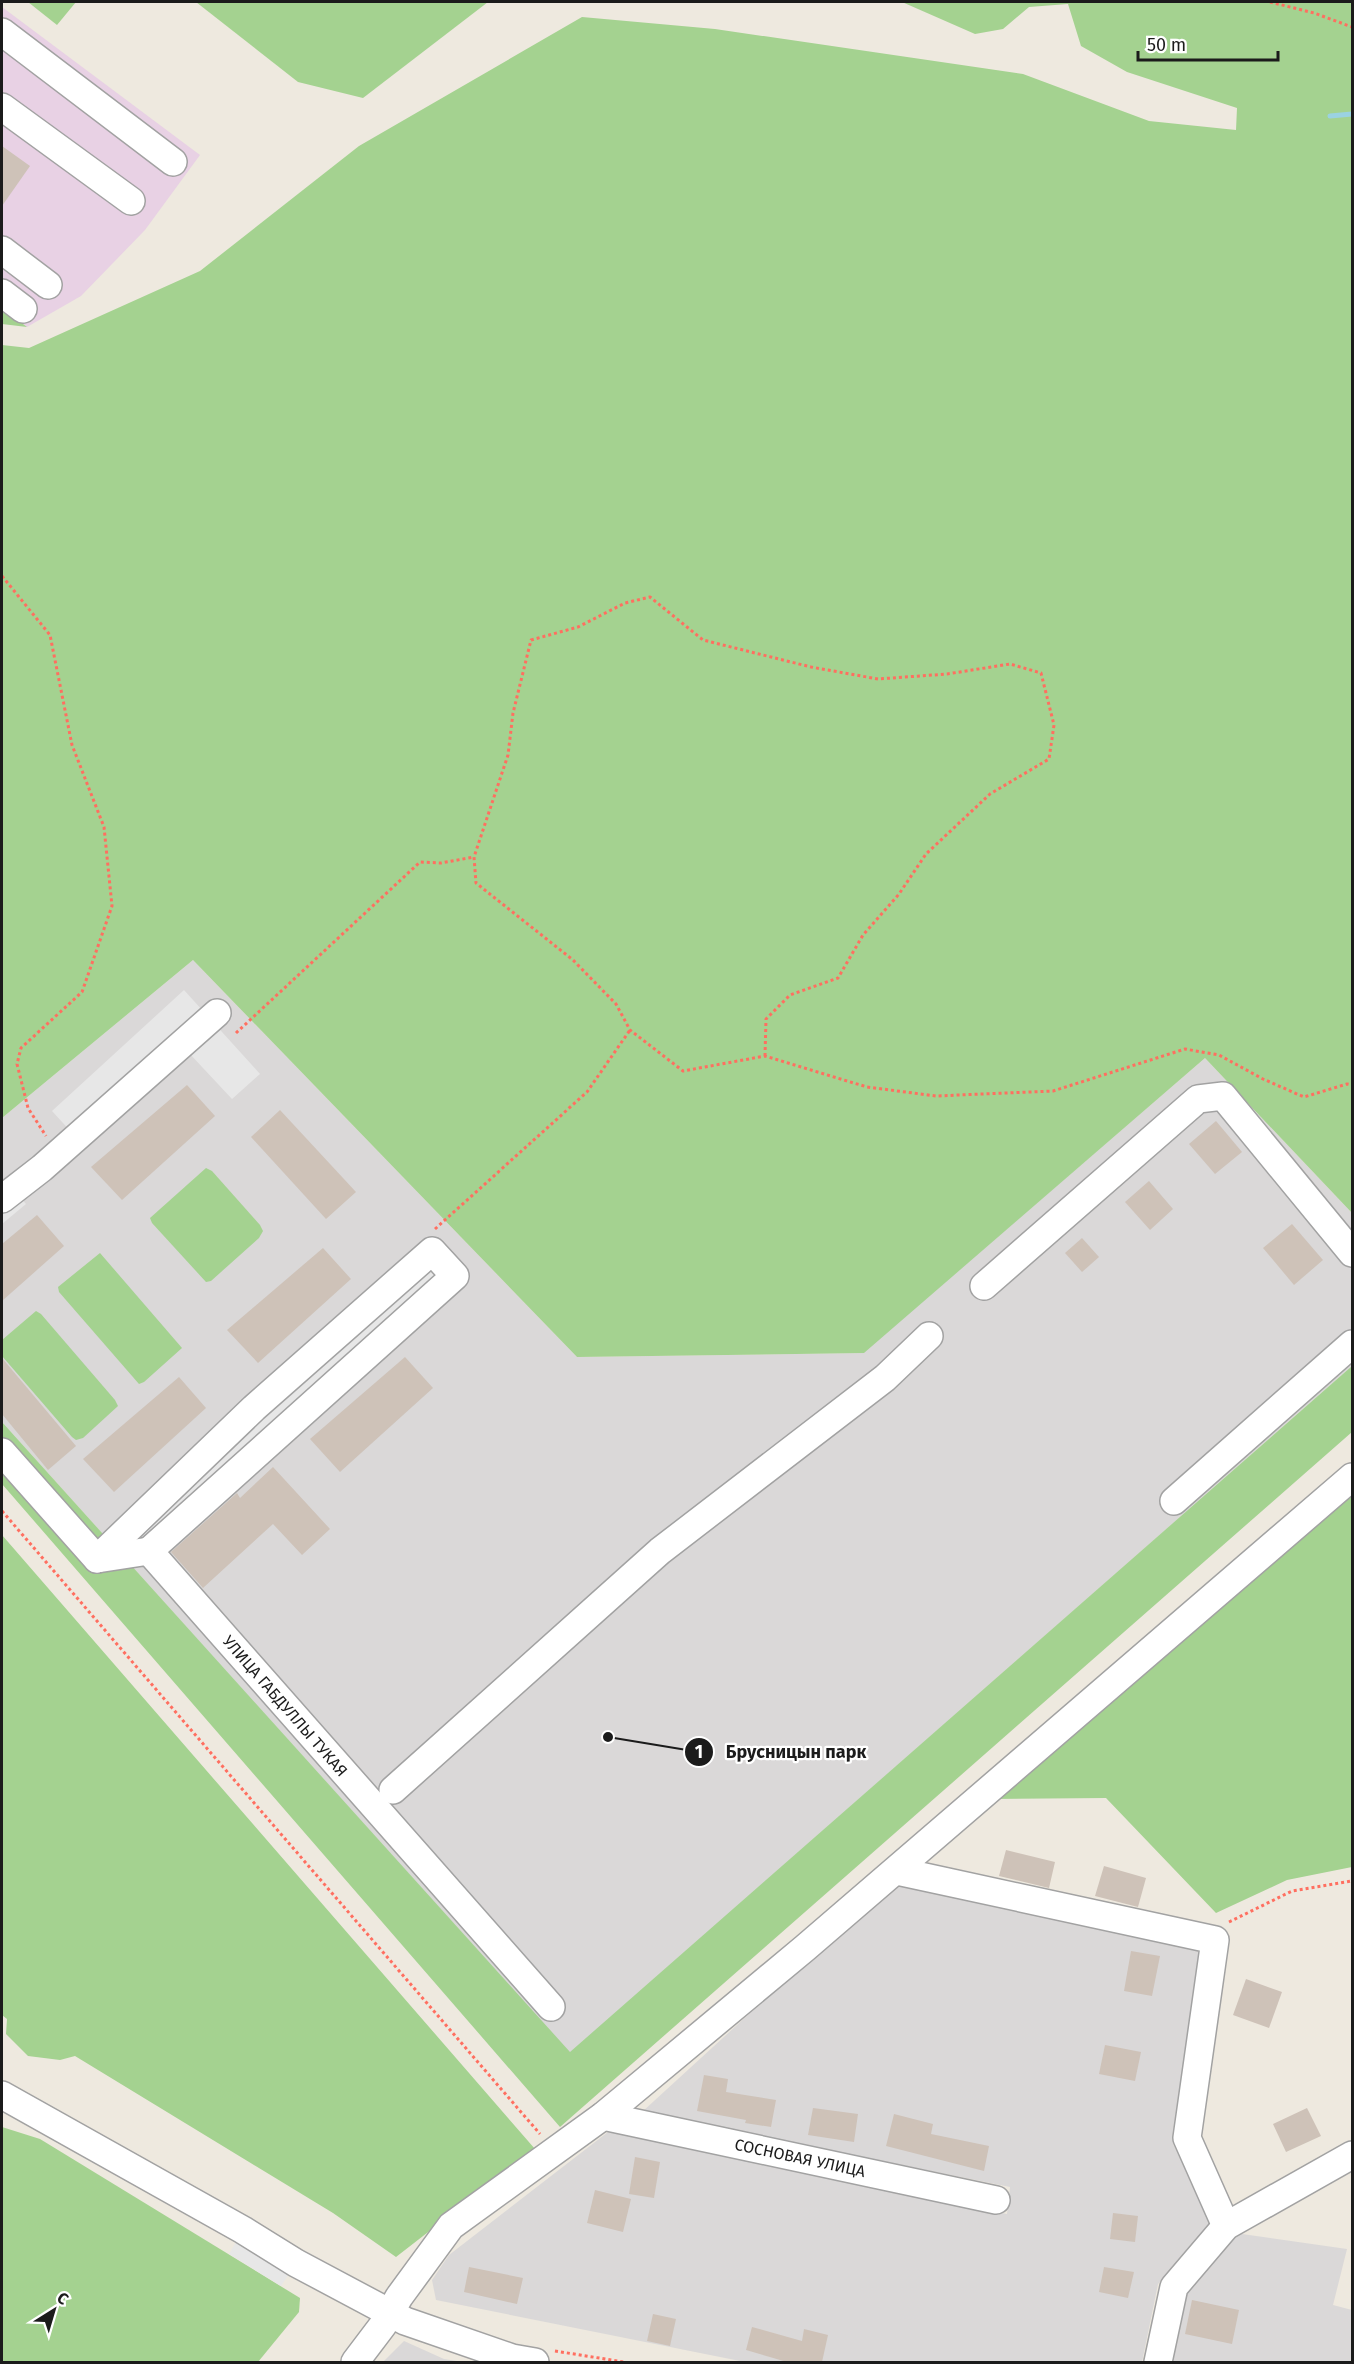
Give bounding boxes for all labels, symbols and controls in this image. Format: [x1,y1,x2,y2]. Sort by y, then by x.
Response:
scale bar [1138,24,1278,62]
text: 50 m [1147,34,1186,56]
street label: УЛИЦА ГАБДУЛЛЫ ТУКАЯ [219,1632,351,1780]
callout: Брусницын парк [684,1734,879,1770]
text: 1 [695,1741,703,1763]
text: Брусницын парк [726,1741,866,1763]
street label: СОСНОВАЯ УЛИЦА [733,2135,868,2181]
north arrow [24,2280,84,2340]
text: С [53,2288,73,2309]

